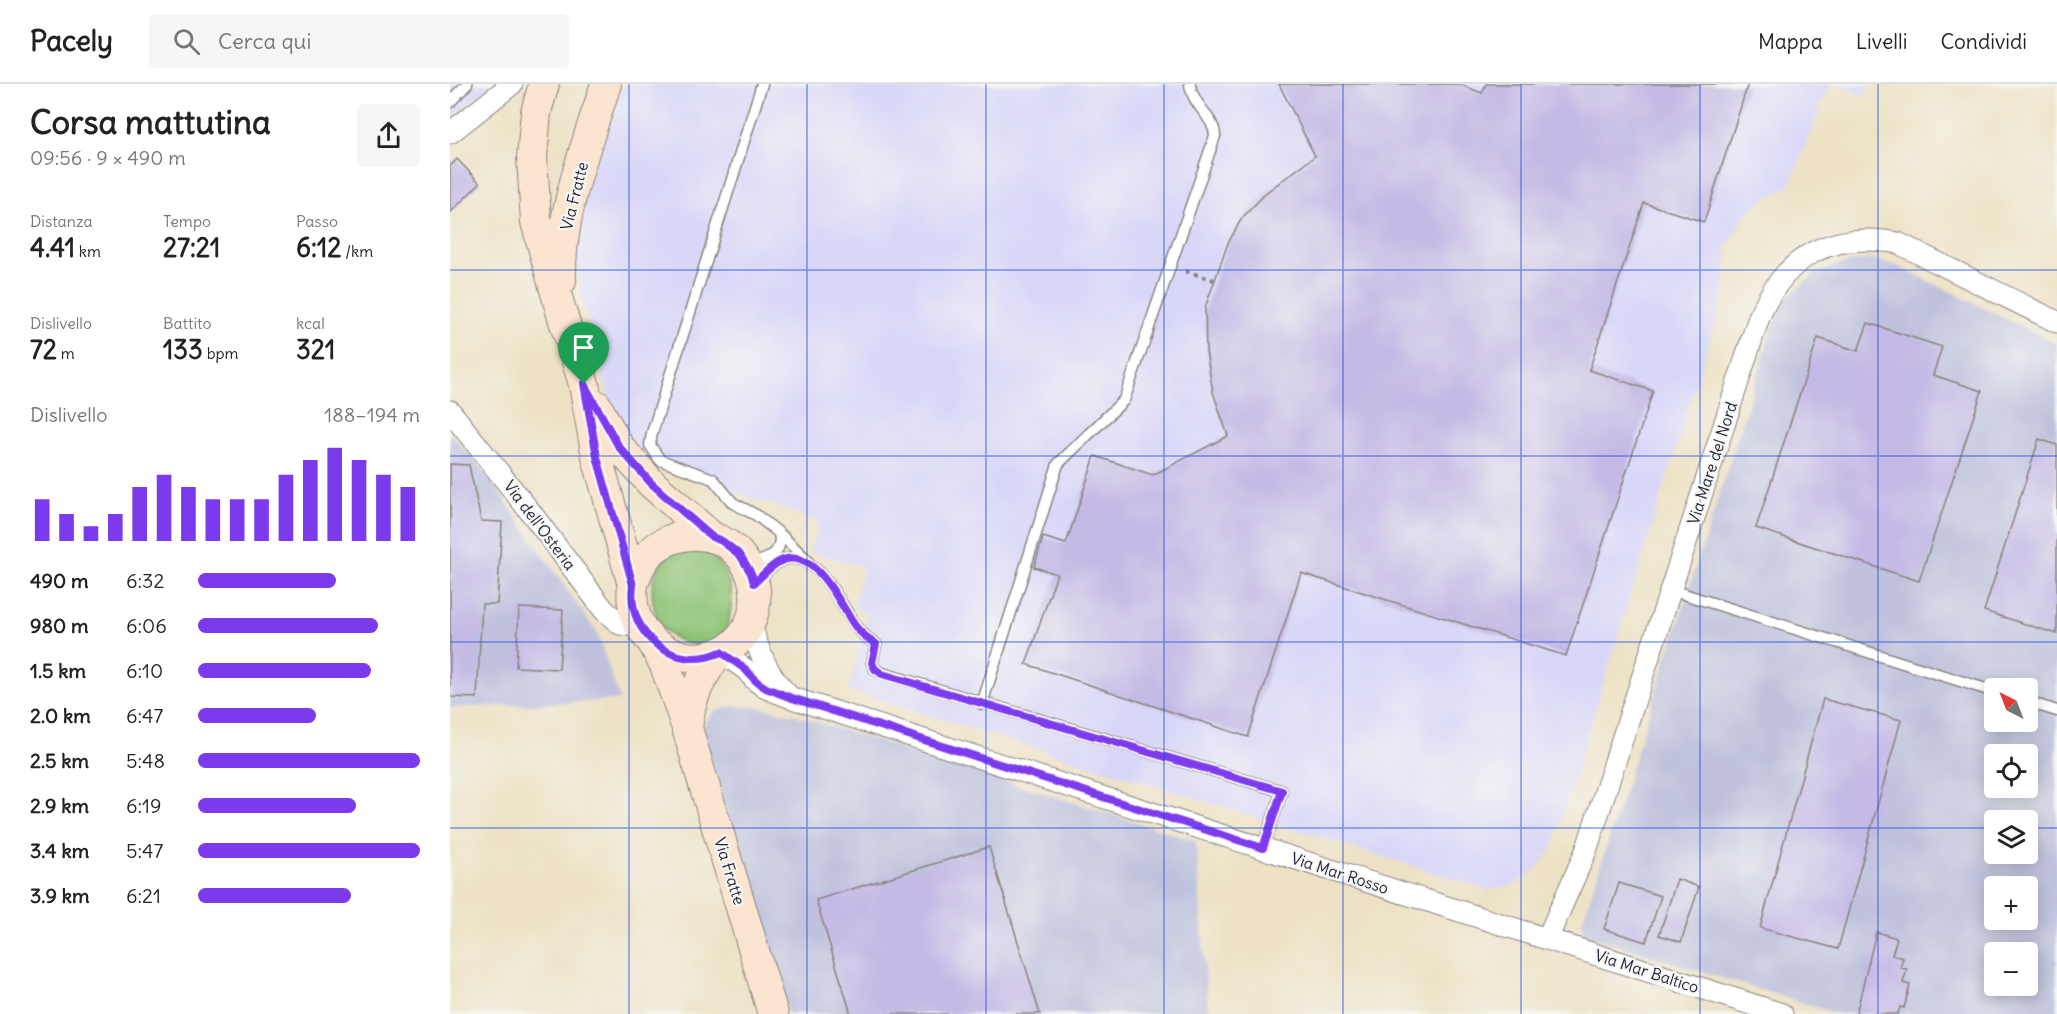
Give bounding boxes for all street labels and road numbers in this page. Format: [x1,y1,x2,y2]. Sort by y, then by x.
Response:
street label: Via Fratte [556,160,592,232]
street label: Via Mare del Nord [1683,399,1741,527]
street label: Via dell'Osteria [500,476,580,574]
street label: Via Fratte [710,835,750,907]
street label: Via Mar Rosso [1289,848,1391,898]
street label: Via Mar Baltico [1593,945,1701,997]

